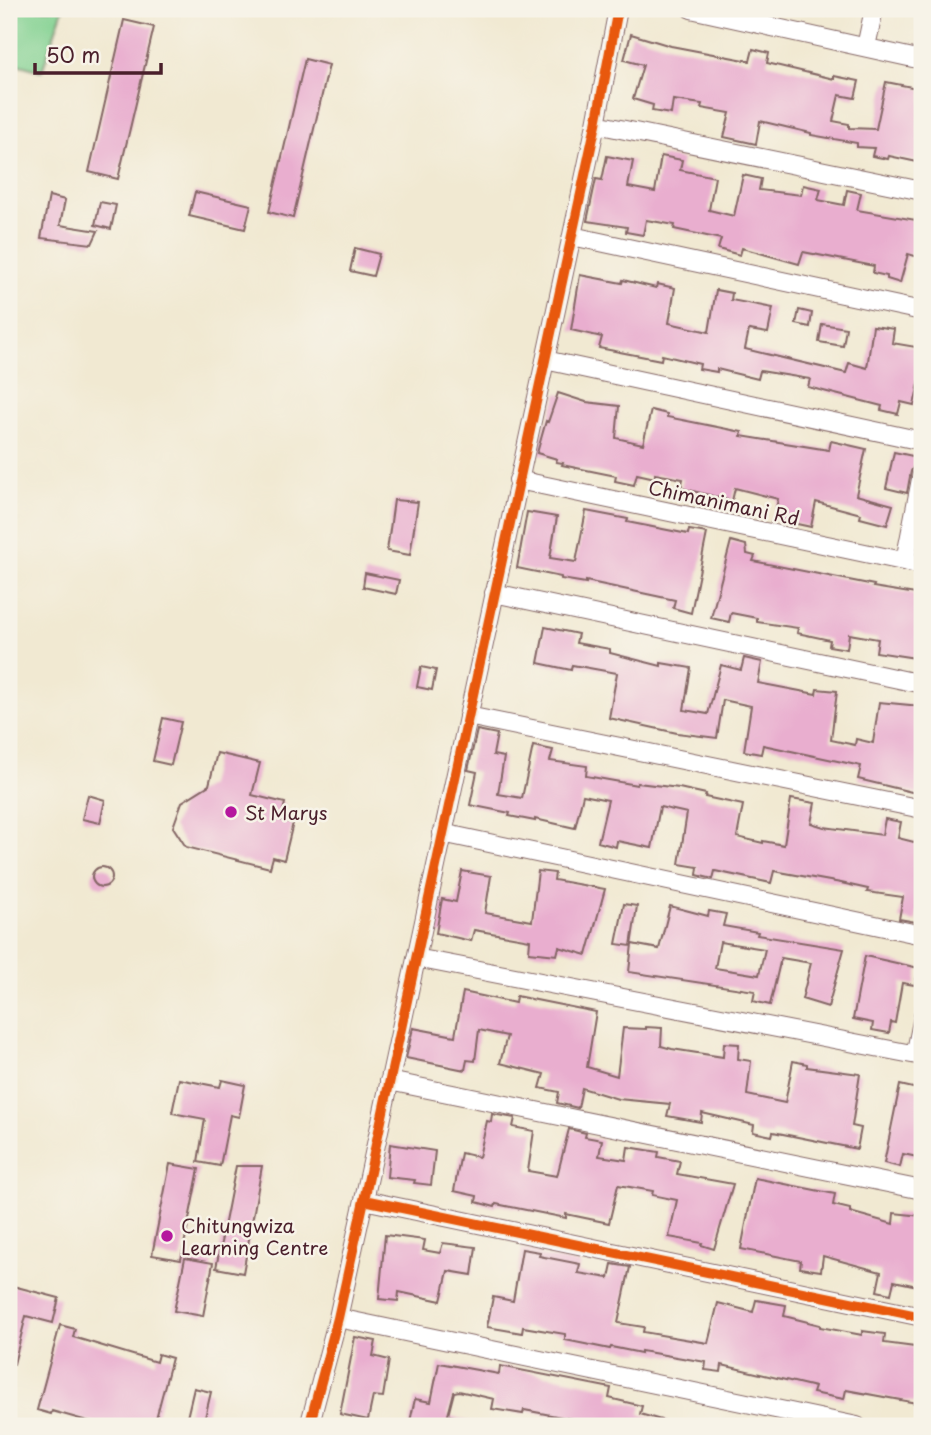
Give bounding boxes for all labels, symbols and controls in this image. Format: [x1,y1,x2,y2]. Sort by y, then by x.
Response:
scale bar [35,32,161,76]
text: 50 m [46,38,100,70]
street label: Chimanimani Rd [646,472,802,532]
place label: St Marys [245,798,327,826]
marker: St Marys [223,804,239,820]
place label: Chitungwiza Learning Centre [181,1211,328,1261]
marker: Chitungwiza Learning Centre [159,1228,175,1244]

